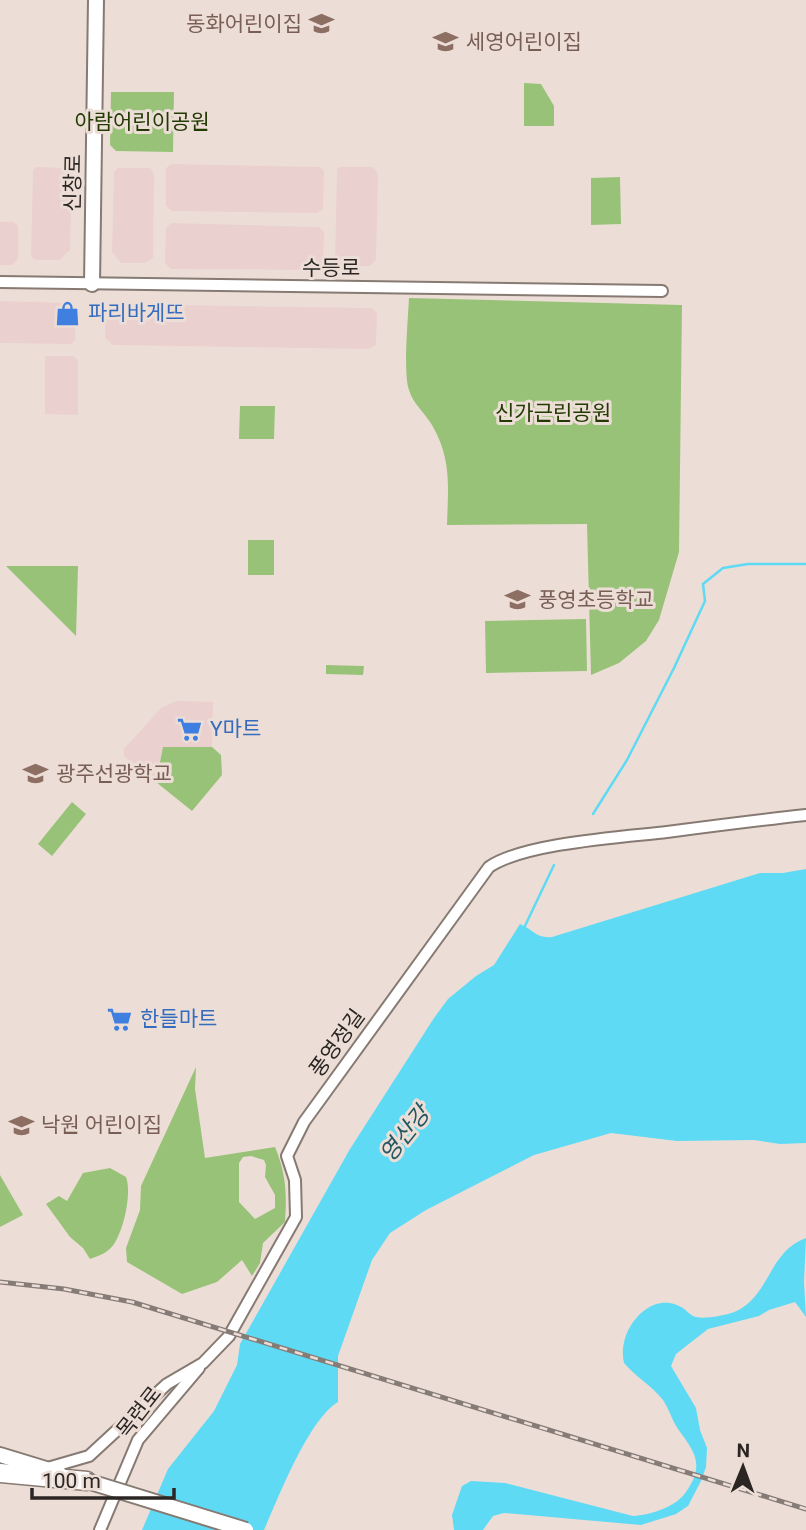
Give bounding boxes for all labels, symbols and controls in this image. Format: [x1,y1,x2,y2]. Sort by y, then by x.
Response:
school or university icon: 동화어린이집 [308,10,336,38]
place label: 동화어린이집 [186,12,302,36]
school or university icon: 세영어린이집 [432,28,460,56]
place label: 세영어린이집 [466,30,582,54]
park label: 아람어린이공원 [74,110,210,134]
street label: 신창로 [60,154,86,212]
street label: 수등로 [302,256,360,280]
shop icon: 파리바게뜨 [54,299,82,327]
place label: 파리바게뜨 [88,301,185,325]
park label: 신가근린공원 [495,401,611,425]
school or university icon: 풍영초등학교 [504,586,532,614]
place label: 풍영초등학교 [538,588,654,612]
supermarket icon: Y마트 [176,715,204,743]
place label: Y마트 [210,717,261,741]
school or university icon: 광주선광학교 [22,760,50,788]
place label: 광주선광학교 [56,762,172,786]
supermarket icon: 한들마트 [106,1005,134,1033]
street label: 풍영정길 [305,1005,369,1081]
place label: 한들마트 [140,1007,217,1031]
water label: 영산강 [375,1099,437,1167]
school or university icon: 낙원 어린이집 [7,1111,35,1139]
place label: 낙원 어린이집 [41,1113,162,1137]
street label: 목련로 [112,1382,166,1442]
north arrow [708,1432,778,1502]
text: N [736,1439,750,1462]
scale bar [32,1456,173,1500]
text: 100 m [42,1469,101,1493]

